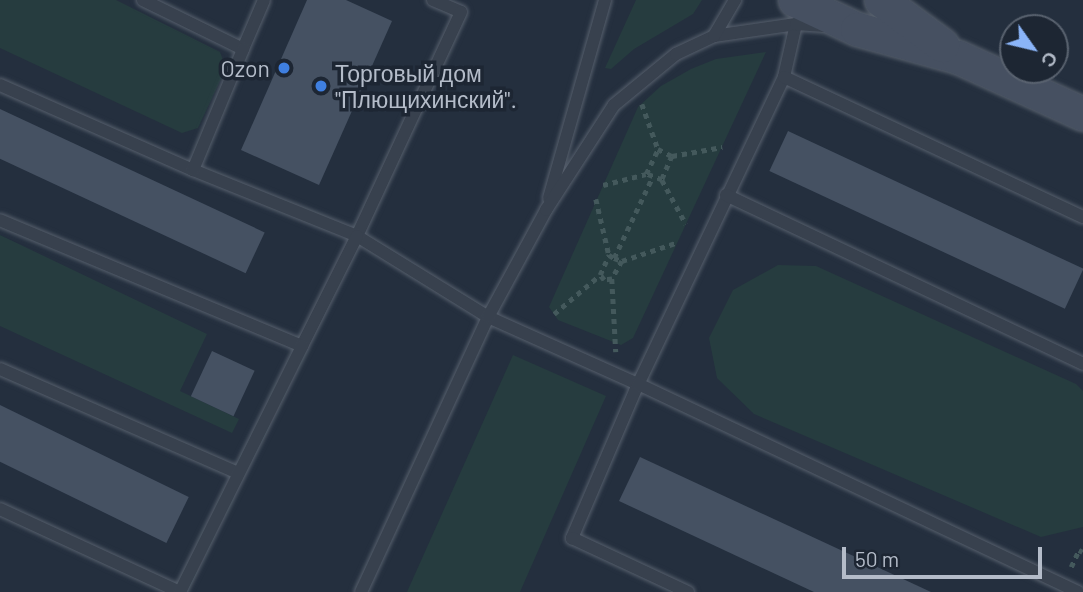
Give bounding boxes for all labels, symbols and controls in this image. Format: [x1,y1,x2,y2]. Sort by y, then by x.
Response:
north arrow [999,14,1069,84]
text: С [1037,48,1064,72]
place label: Ozon [221,54,270,82]
place label: Торговый дом "Плющихинский". [335,59,517,113]
marker: Ozon [276,60,292,76]
marker: Торговый дом "Плющихинский". [313,78,329,94]
scale bar [845,532,1044,576]
text: 50 m [855,546,899,571]

